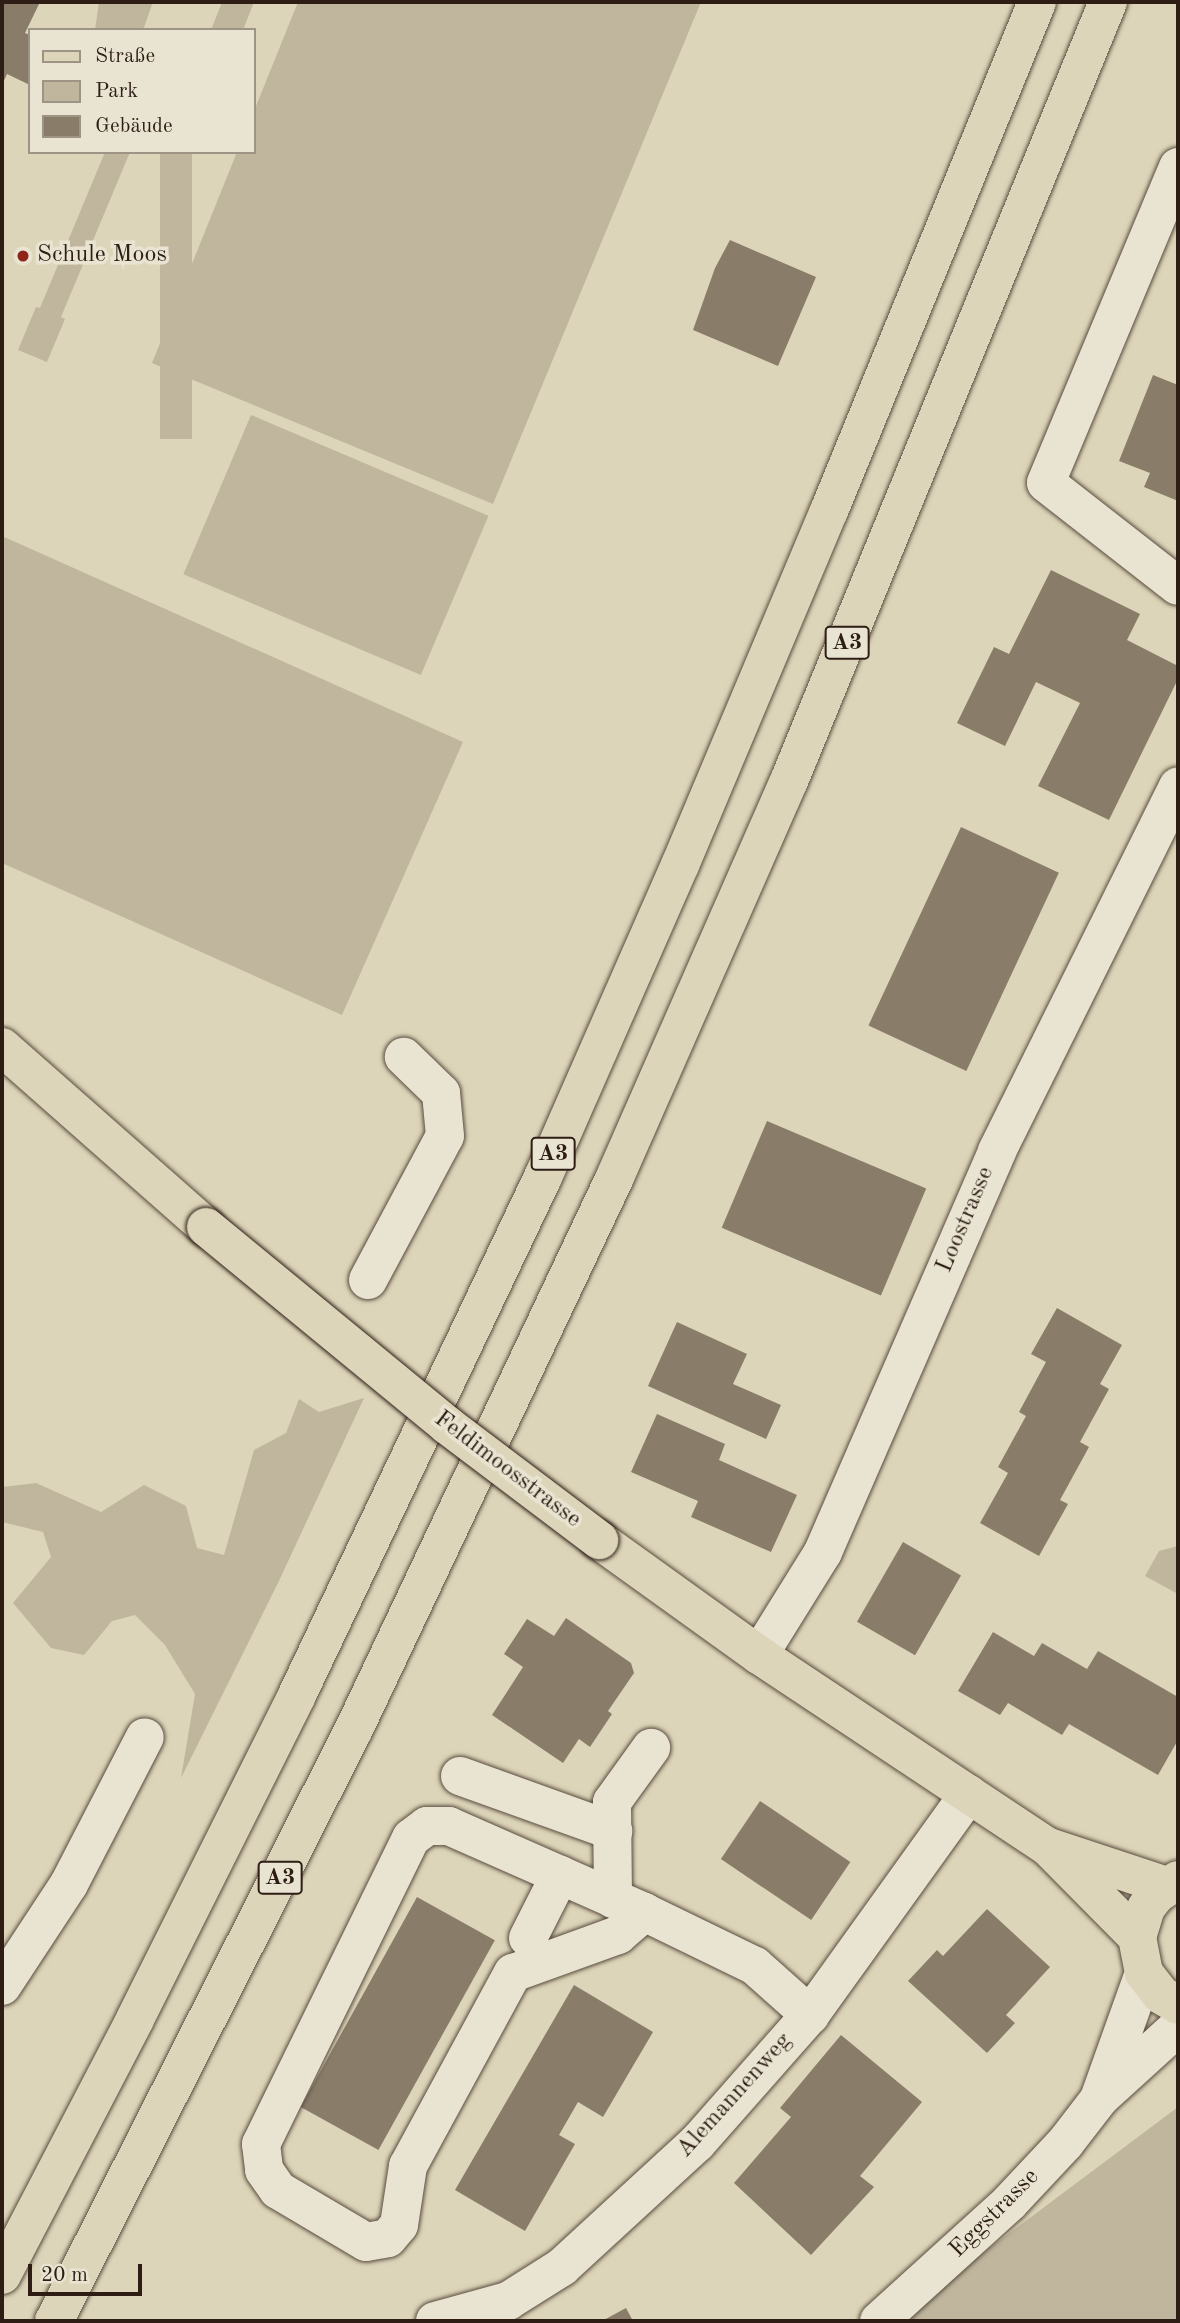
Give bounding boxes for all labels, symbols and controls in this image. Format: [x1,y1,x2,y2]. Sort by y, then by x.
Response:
legend [28,28,256,154]
text: Straße [95,46,155,67]
text: Park [95,81,138,102]
text: Gebäude [95,116,173,137]
place label: Schule Moos [37,242,167,270]
marker: Schule Moos [15,248,31,264]
road number: A3 [824,624,870,663]
road number: A3 [530,1134,576,1174]
street label: Loostrasse [931,1163,1001,1277]
street label: Feldimoosstrasse [428,1405,586,1535]
road number: A3 [257,1858,303,1898]
street label: Alemannenweg [671,2028,799,2164]
street label: Eggstrasse [944,2163,1046,2265]
scale bar [32,2250,145,2294]
text: 20 m [41,2265,88,2286]

